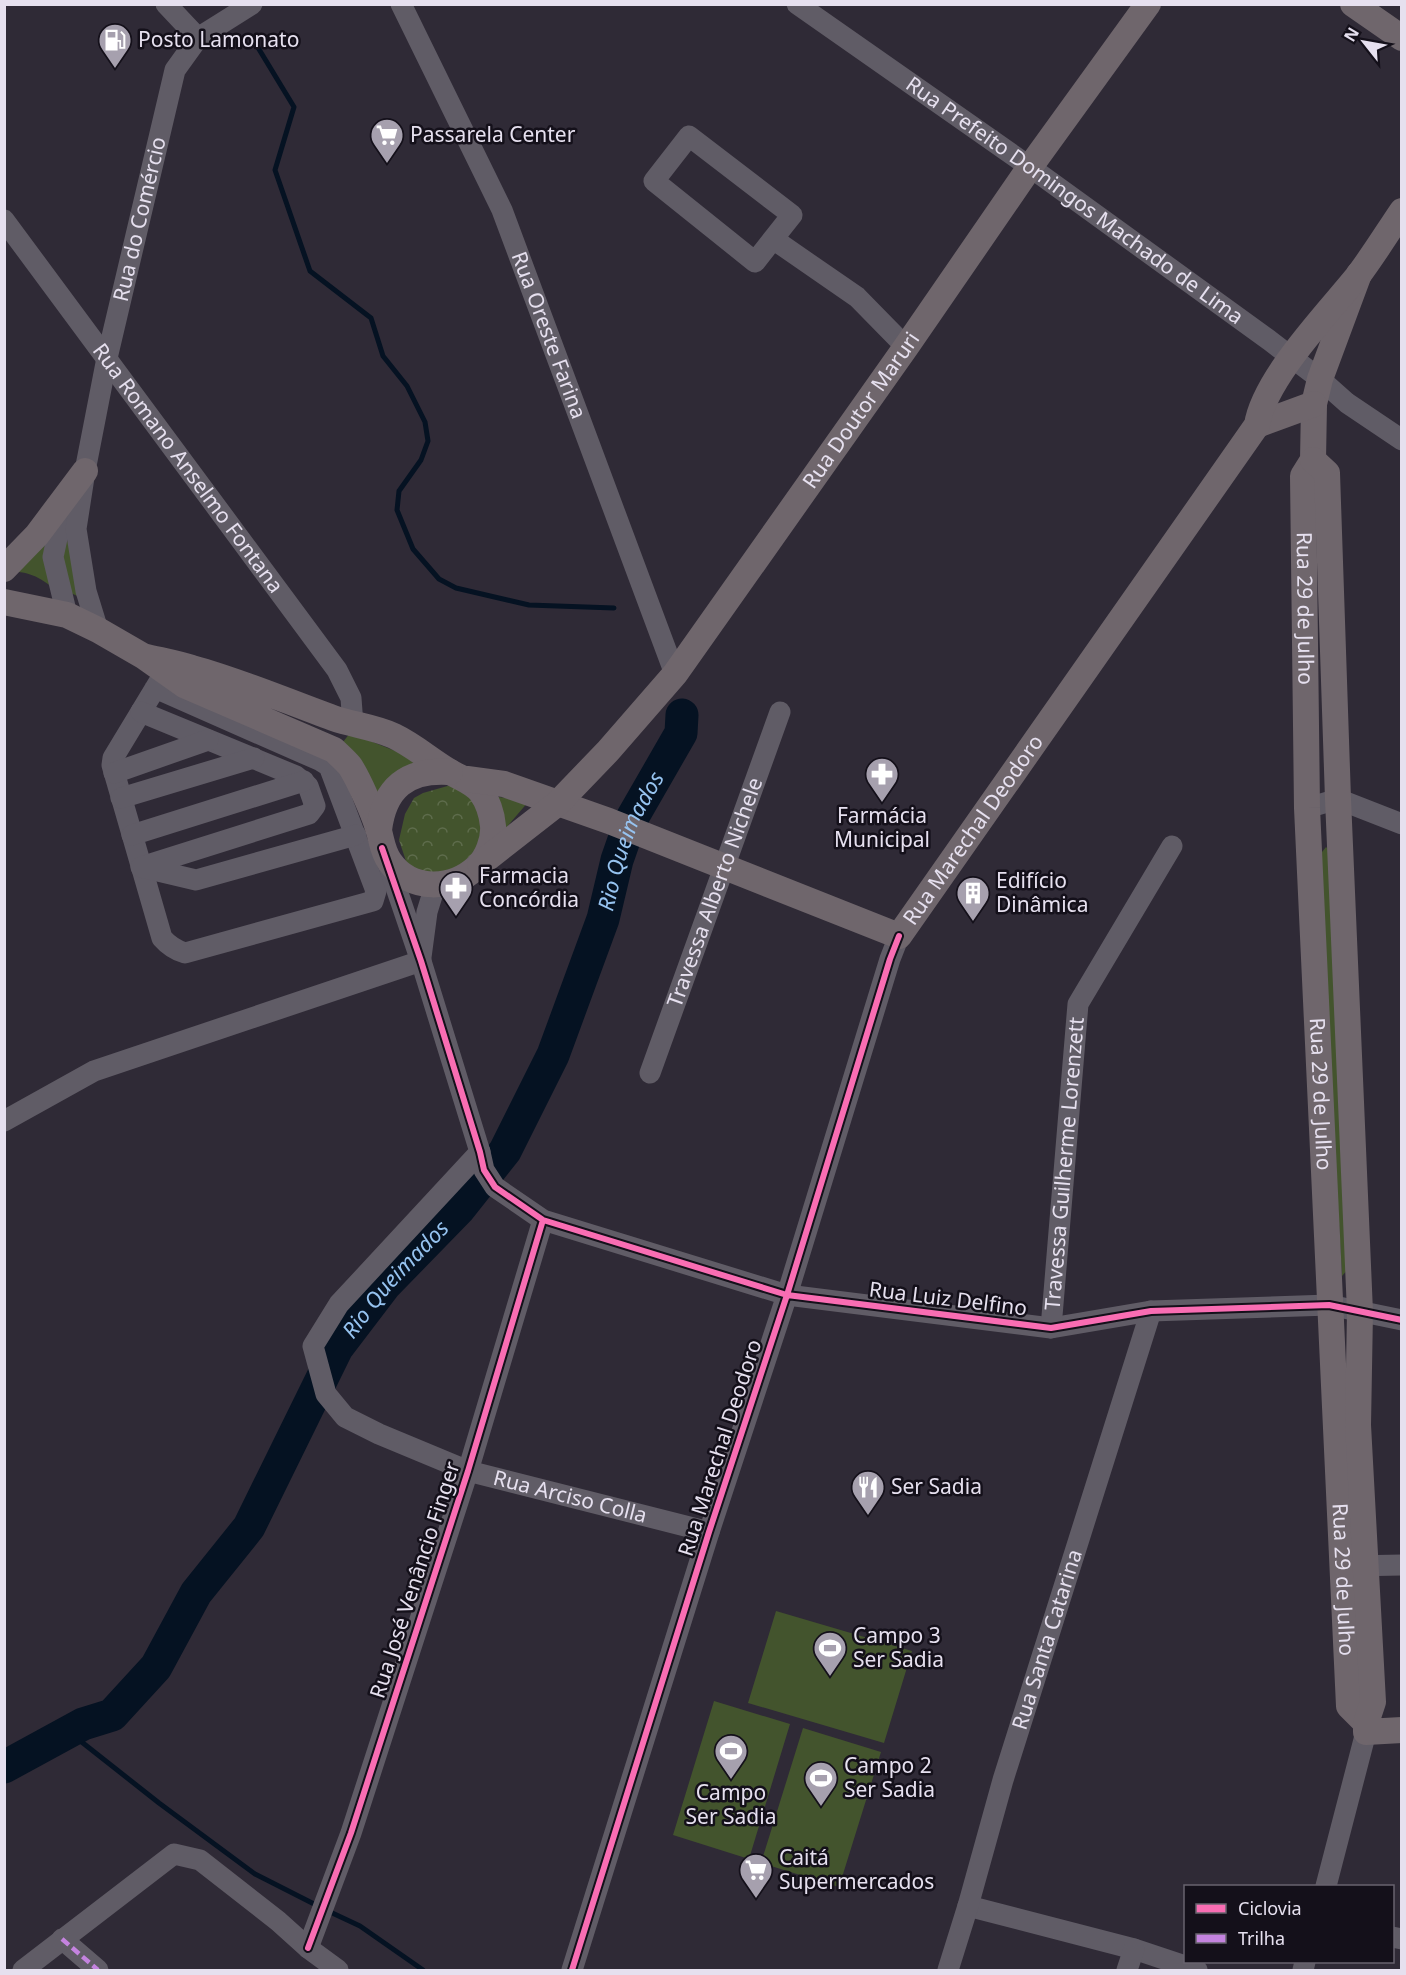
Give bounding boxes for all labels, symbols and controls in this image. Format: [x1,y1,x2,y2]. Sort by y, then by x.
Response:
north arrow [1334,12,1394,72]
fuel station icon: Posto Lamonato [97,22,133,69]
text: N [1338,23,1364,46]
place label: Posto Lamonato [138,25,299,53]
street label: Rua Prefeito Domingos Machado de Lima [901,69,1249,330]
supermarket icon: Passarela Center [369,117,405,164]
place label: Passarela Center [410,120,576,148]
street label: Rua do Comércio [106,134,172,304]
street label: Rua Oreste Farina [506,247,594,422]
street label: Rua Doutor Maruri [795,326,925,494]
street label: Rua Romano Anselmo Fontana [87,337,290,598]
street label: Rua 29 de Julho [1291,532,1321,685]
street label: Rua Marechal Deodoro [896,729,1049,930]
pharmacy icon: Farmácia Municipal [864,756,900,803]
water label: Rio Queimados [589,765,670,914]
street label: Travessa Alberto Nichele [660,773,768,1011]
place label: Farmácia Municipal [834,801,930,853]
place label: Farmacia Concórdia [479,861,579,913]
place label: Edifício Dinâmica [996,866,1088,918]
pharmacy icon: Farmacia Concórdia [438,870,474,917]
building icon: Edifício Dinâmica [955,875,991,922]
street label: Travessa Guilherme Lorenzett [1038,1015,1090,1311]
street label: Rua 29 de Julho [1304,1017,1339,1171]
water label: Rio Queimados [334,1212,455,1344]
street label: Rua Luiz Delfino [868,1274,1029,1322]
street label: Rua Marechal Deodoro [671,1336,767,1560]
street label: Rua José Venâncio Finger [363,1457,466,1702]
street label: Rua Arciso Colla [491,1463,650,1529]
restaurant icon: Ser Sadia [850,1469,886,1516]
place label: Ser Sadia [891,1472,982,1500]
street label: Rua 29 de Julho [1327,1502,1362,1657]
street label: Rua Santa Catarina [1005,1546,1088,1733]
place label: Campo 3 Ser Sadia [853,1621,944,1673]
sports icon: Campo 3 Ser Sadia [812,1630,848,1677]
sports icon: Campo Ser Sadia [713,1733,749,1780]
place label: Campo 2 Ser Sadia [844,1751,935,1803]
sports icon: Campo 2 Ser Sadia [803,1760,839,1807]
place label: Campo Ser Sadia [686,1778,776,1830]
place label: Caitá Supermercados [779,1843,934,1895]
supermarket icon: Caitá Supermercados [738,1852,774,1899]
legend [1184,1885,1394,1963]
text: Ciclovia [1238,1896,1302,1920]
text: Trilha [1238,1926,1285,1950]

